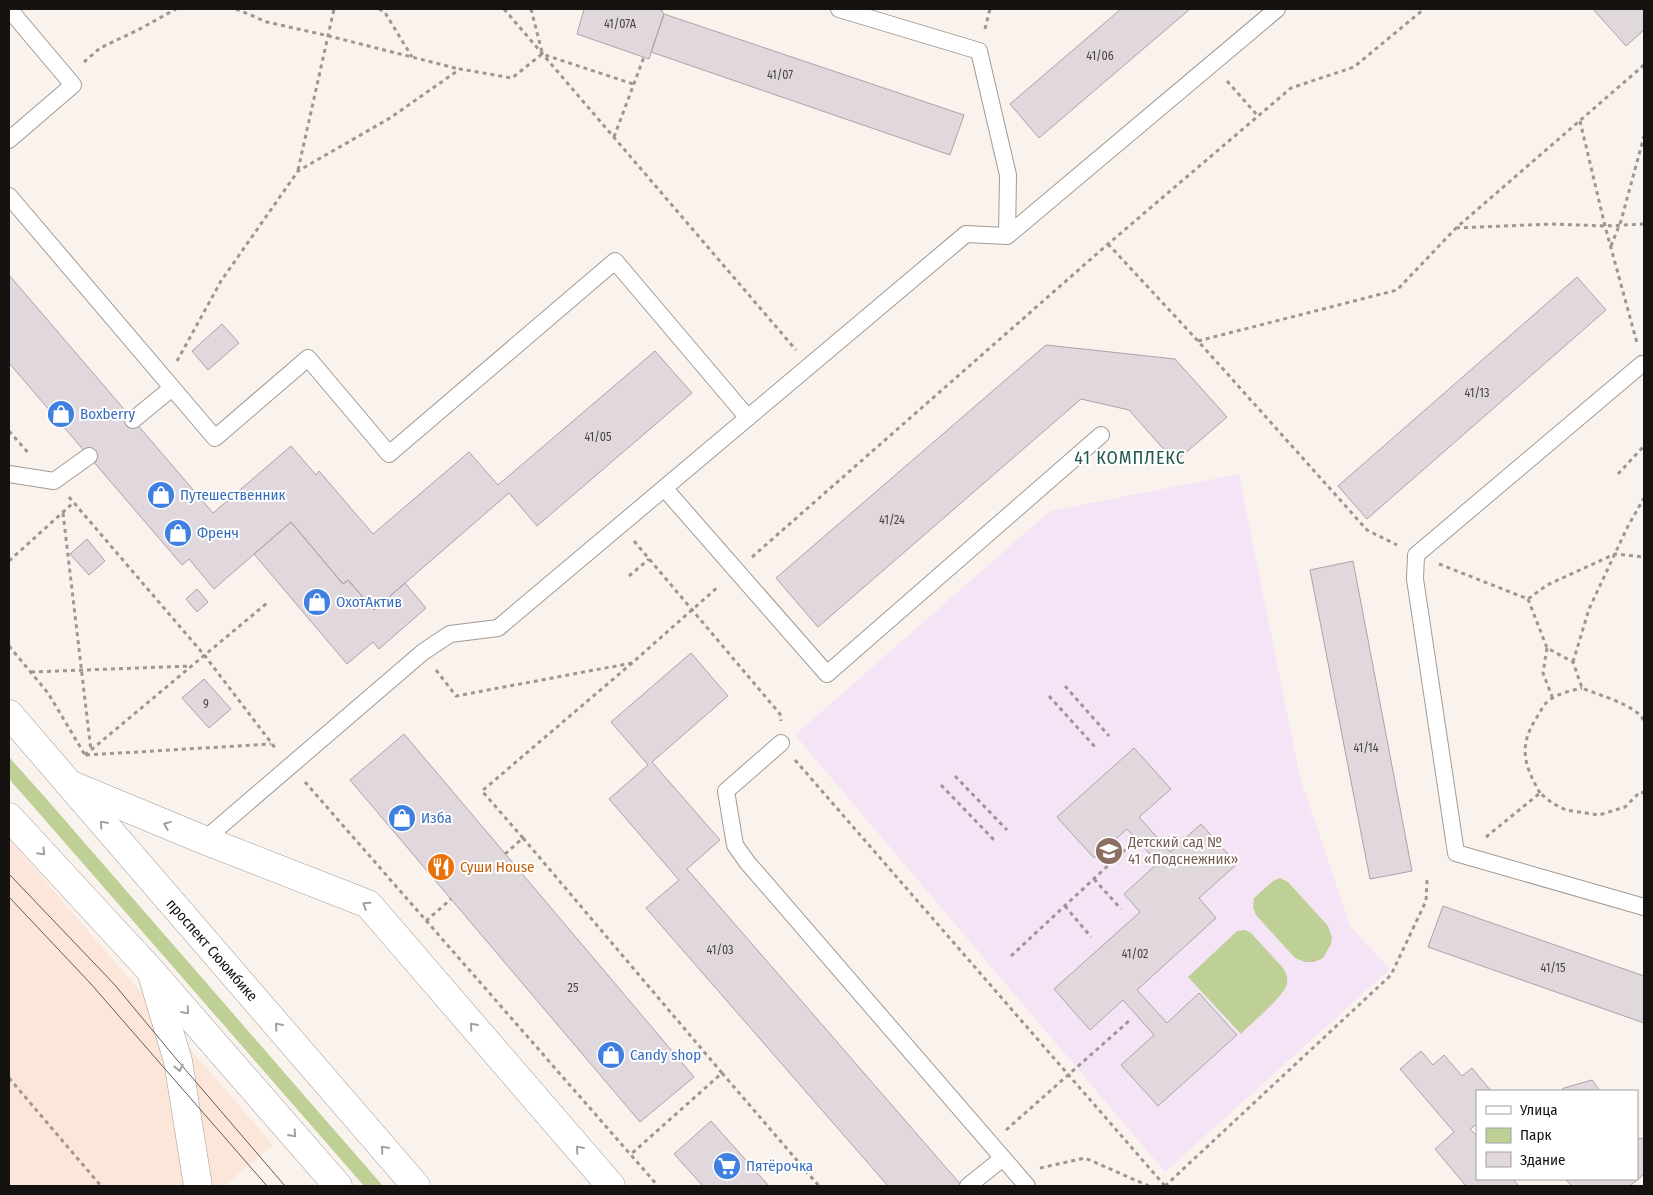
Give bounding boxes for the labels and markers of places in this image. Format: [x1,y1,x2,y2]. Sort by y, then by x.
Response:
shop icon: Boxberry [46,399,76,429]
place label: Boxberry [80,405,135,423]
shop icon: Путешественник [146,480,176,510]
place label: Путешественник [180,486,285,504]
shop icon: Френч [163,518,193,548]
place label: Френч [197,524,239,542]
shop icon: ОхотАктив [302,587,332,617]
place label: ОхотАктив [336,593,402,611]
shop icon: Изба [387,803,417,833]
place label: Изба [421,809,452,827]
place label: Детский сад № 41 «Подснежник» [1127,833,1239,868]
school or university icon: Детский сад № 41 «Подснежник» [1094,836,1124,866]
restaurant icon: Суши House [426,852,456,882]
place label: Суши House [460,858,535,876]
shop icon: Candy shop [596,1040,626,1070]
place label: Candy shop [630,1046,701,1064]
supermarket icon: Пятёрочка [712,1151,742,1181]
place label: Пятёрочка [746,1157,813,1175]

